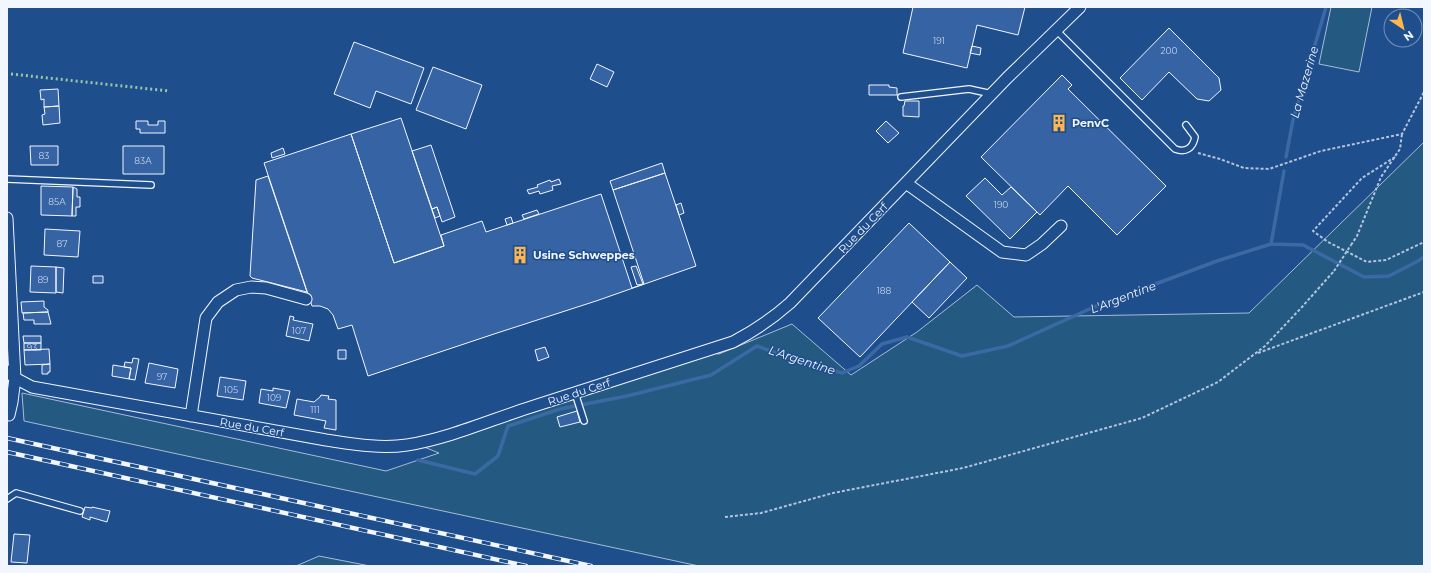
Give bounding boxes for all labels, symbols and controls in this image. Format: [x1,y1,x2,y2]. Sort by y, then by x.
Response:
north arrow [1383,8,1423,48]
text: N [1401,28,1416,44]
house number: 191 [933,35,945,46]
water label: La Mazerine [1287,44,1321,120]
house number: 200 [1160,45,1178,56]
building icon: PenvC [1049,113,1069,133]
place label: PenvC [1072,116,1109,130]
house number: 83 [39,150,49,161]
house number: 83A [134,155,152,166]
house number: 85A [48,196,66,207]
street label: Rue du Cerf [835,199,891,256]
house number: 190 [994,199,1008,210]
house number: 87 [56,238,68,249]
building icon: Usine Schweppes [510,245,530,265]
place label: Usine Schweppes [533,248,635,262]
house number: 89 [37,274,49,285]
water label: L'Argentine [1088,278,1158,316]
house number: 188 [877,285,892,296]
house number: 107 [292,325,306,336]
house number: 93 [27,342,37,353]
water label: L'Argentine [767,342,837,378]
house number: 97 [157,371,167,382]
street label: Rue du Cerf [546,375,613,409]
house number: 105 [224,384,238,395]
house number: 109 [267,392,282,403]
house number: 111 [310,404,320,415]
street label: Rue du Cerf [219,414,286,440]

